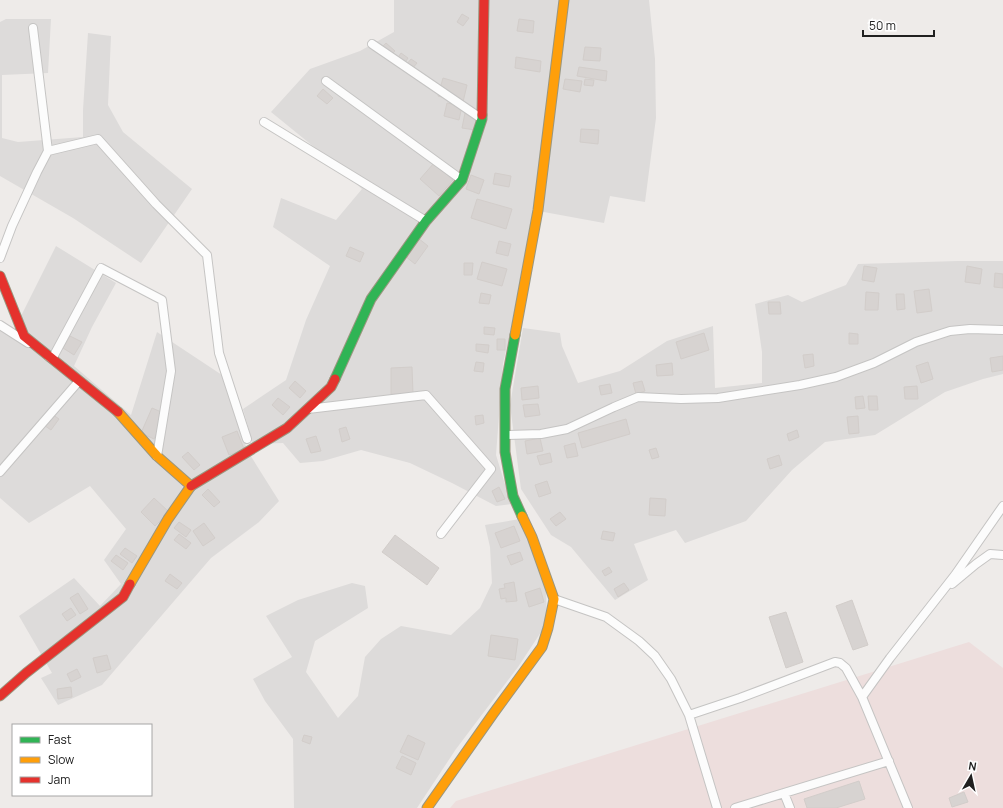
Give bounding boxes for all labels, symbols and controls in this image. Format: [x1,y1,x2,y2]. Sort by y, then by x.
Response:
scale bar [863,12,934,38]
text: 50 m [869,17,896,34]
legend [12,724,152,796]
text: Fast [48,731,72,748]
text: Slow [48,751,74,768]
north arrow [951,756,991,796]
text: N [968,758,978,774]
text: Jam [48,771,70,788]

